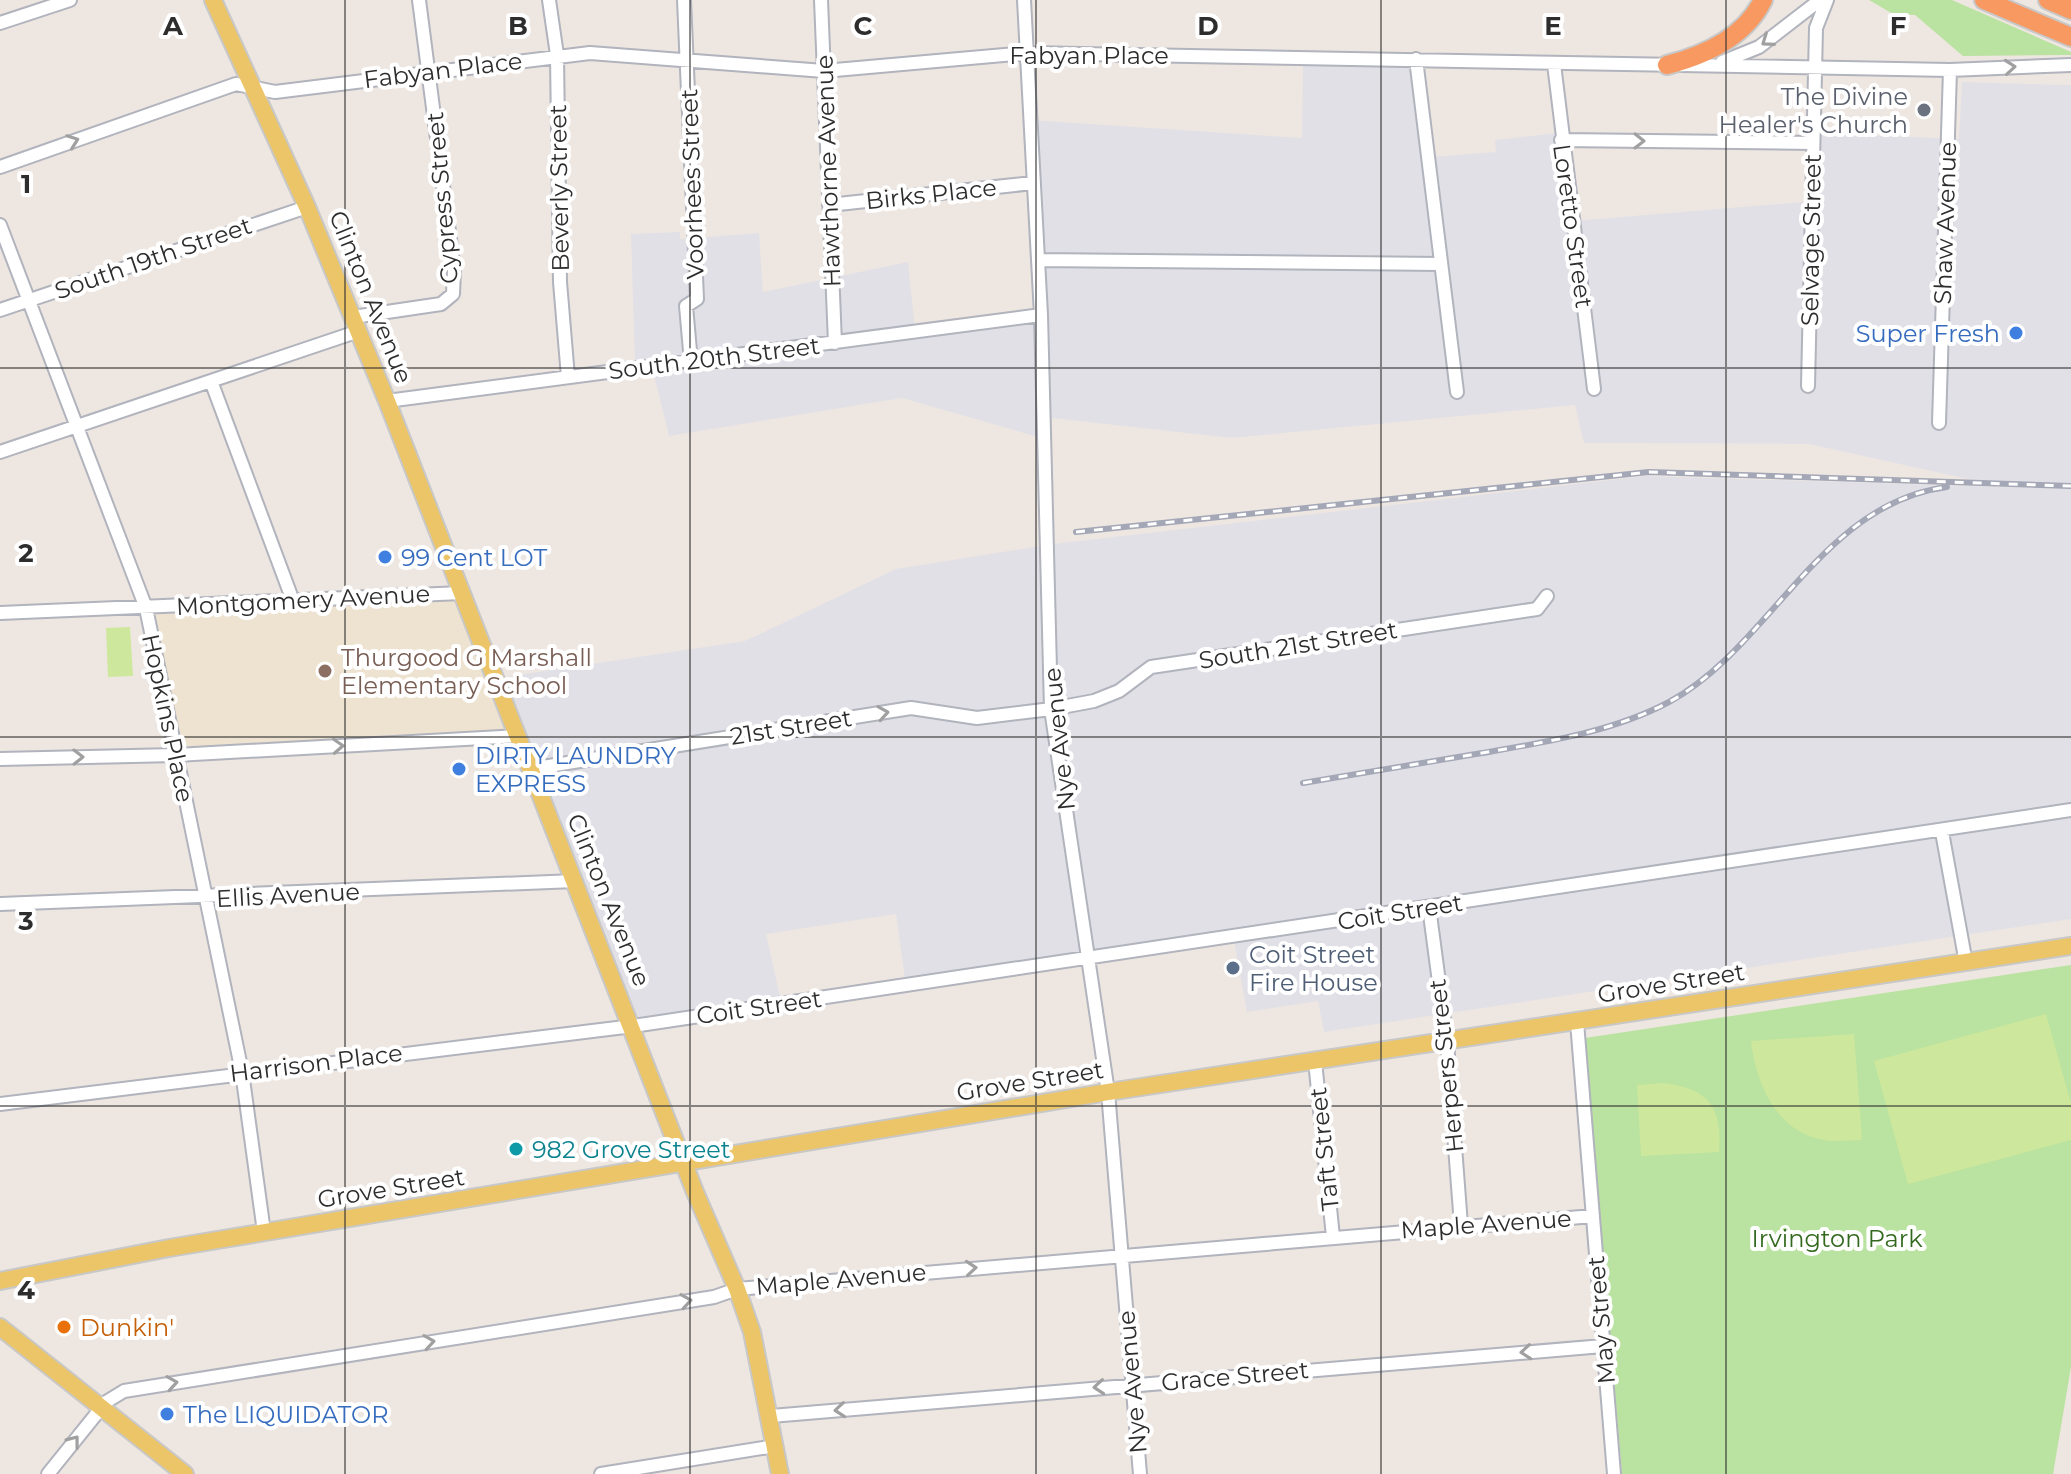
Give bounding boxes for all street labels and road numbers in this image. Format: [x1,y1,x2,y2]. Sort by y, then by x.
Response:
street label: Fabyan Place [1009,41,1169,70]
street label: Fabyan Place [362,46,524,94]
street label: Hawthorne Avenue [809,54,847,288]
street label: Voorhees Street [674,88,710,280]
street label: Beverly Street [543,104,575,272]
street label: Cypress Street [420,111,464,285]
street label: Shaw Avenue [1928,141,1962,305]
street label: Loretto Street [1547,142,1599,310]
street label: Selvage Street [1795,153,1827,326]
street label: Birks Place [864,173,998,215]
street label: Clinton Avenue [323,206,419,388]
street label: South 19th Street [51,211,256,305]
street label: South 20th Street [607,331,822,385]
street label: Montgomery Avenue [175,579,431,621]
street label: South 21st Street [1197,615,1400,675]
street label: Hopkins Place [136,631,200,805]
street label: Nye Avenue [1037,666,1081,812]
street label: 21st Street [728,703,854,751]
street label: Clinton Avenue [561,809,657,991]
street label: Ellis Avenue [215,877,361,913]
street label: Coit Street [1335,888,1465,936]
street label: Grove Street [1595,957,1747,1009]
street label: Herpers Street [1422,978,1470,1154]
street label: Coit Street [694,984,824,1030]
street label: Harrison Place [228,1038,404,1088]
street label: Grove Street [954,1055,1106,1107]
street label: Taft Street [1303,1086,1345,1212]
street label: Grove Street [315,1162,467,1214]
street label: Maple Avenue [1400,1204,1572,1244]
street label: May Street [1581,1254,1621,1385]
street label: Maple Avenue [754,1257,928,1301]
street label: Nye Avenue [1111,1309,1153,1455]
street label: Grace Street [1160,1355,1310,1397]

